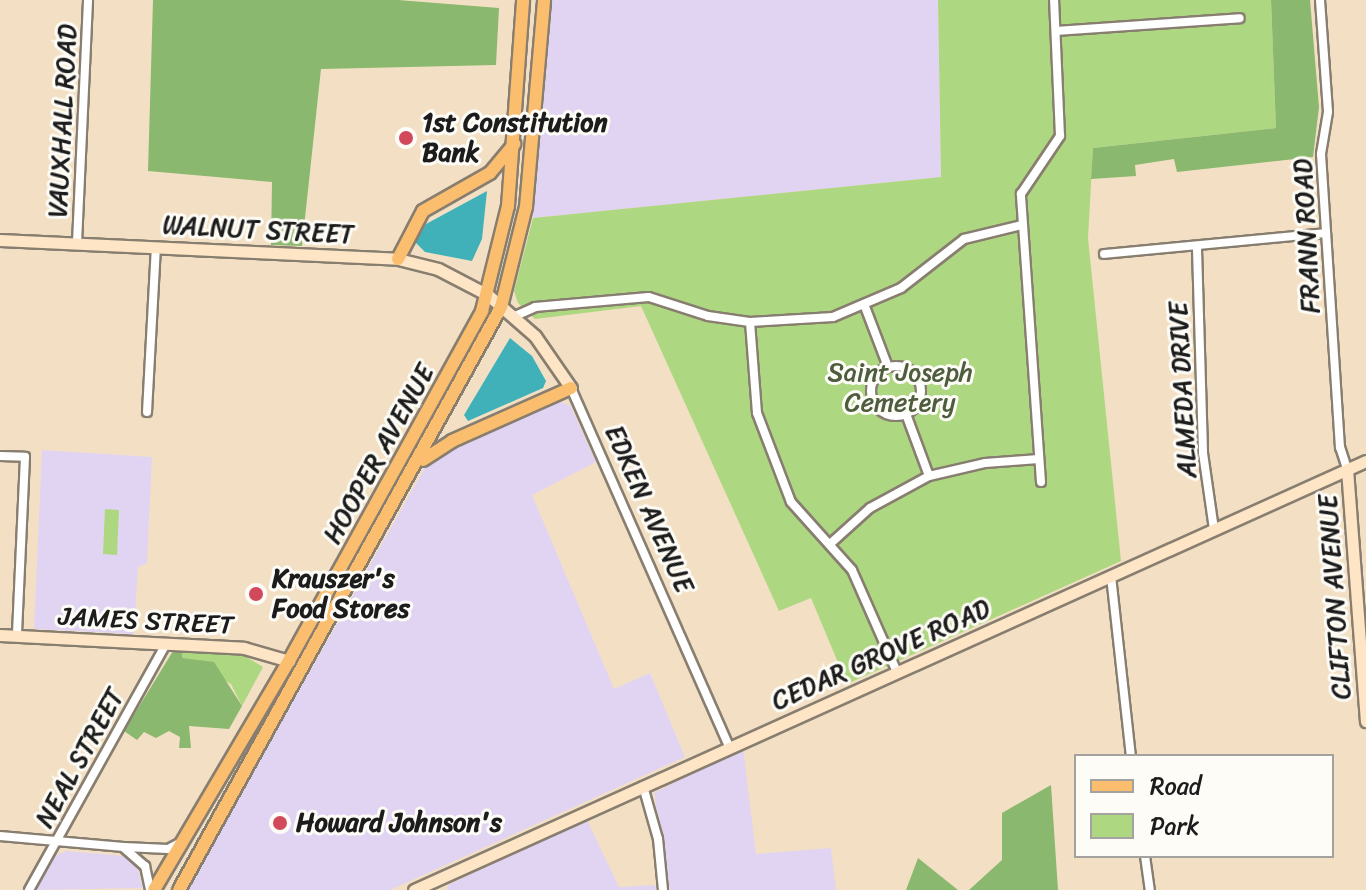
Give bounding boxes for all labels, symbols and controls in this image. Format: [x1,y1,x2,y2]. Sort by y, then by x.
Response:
street label: VAUXHALL ROAD [42,23,84,219]
place label: 1st Constitution Bank [422,107,607,168]
marker: 1st Constitution Bank [397,129,415,147]
street label: FRANN ROAD [1287,158,1327,314]
street label: WALNUT STREET [161,209,355,251]
street label: ALMEDA DRIVE [1163,301,1203,479]
park label: Saint Joseph Cemetery [827,357,973,418]
street label: HOOPER AVENUE [317,359,441,549]
street label: EDKEN AVENUE [598,420,700,598]
street label: CLIFTON AVENUE [1312,494,1358,700]
place label: Krauszer's Food Stores [272,563,409,624]
marker: Krauszer's Food Stores [247,585,265,603]
street label: CEDAR GROVE ROAD [767,593,995,717]
street label: JAMES STREET [58,601,234,641]
street label: NEAL STREET [28,682,132,834]
legend [1074,754,1334,858]
text: Road [1150,765,1201,807]
text: Park [1150,805,1199,847]
place label: Howard Johnson's [296,807,502,839]
marker: Howard Johnson's [271,814,289,832]

